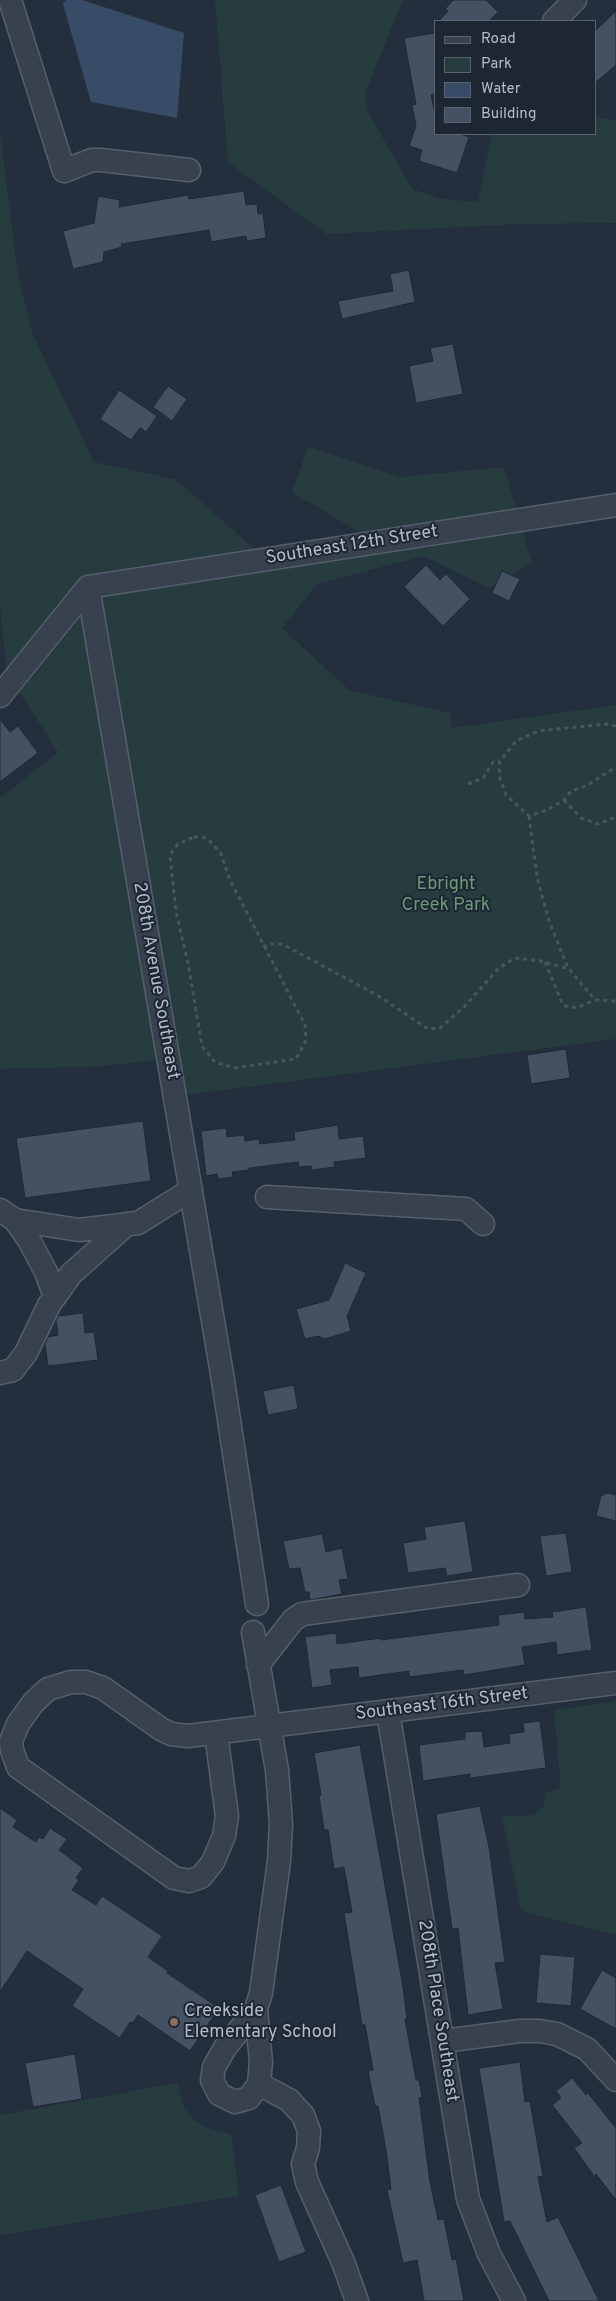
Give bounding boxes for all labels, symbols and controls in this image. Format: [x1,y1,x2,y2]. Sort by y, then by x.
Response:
legend [434,20,596,135]
text: Road [481,30,516,49]
text: Park [481,55,512,74]
text: Water [481,80,520,99]
text: Building [481,105,536,124]
street label: Southeast 12th Street [264,522,440,570]
park label: Ebright Creek Park [402,874,490,916]
street label: 208th Avenue Southeast [127,881,183,1081]
street label: Southeast 16th Street [354,1684,530,1726]
street label: 208th Place Southeast [412,1918,462,2104]
place label: Creekside Elementary School [184,2001,337,2044]
marker: Creekside Elementary School [168,2016,180,2028]

